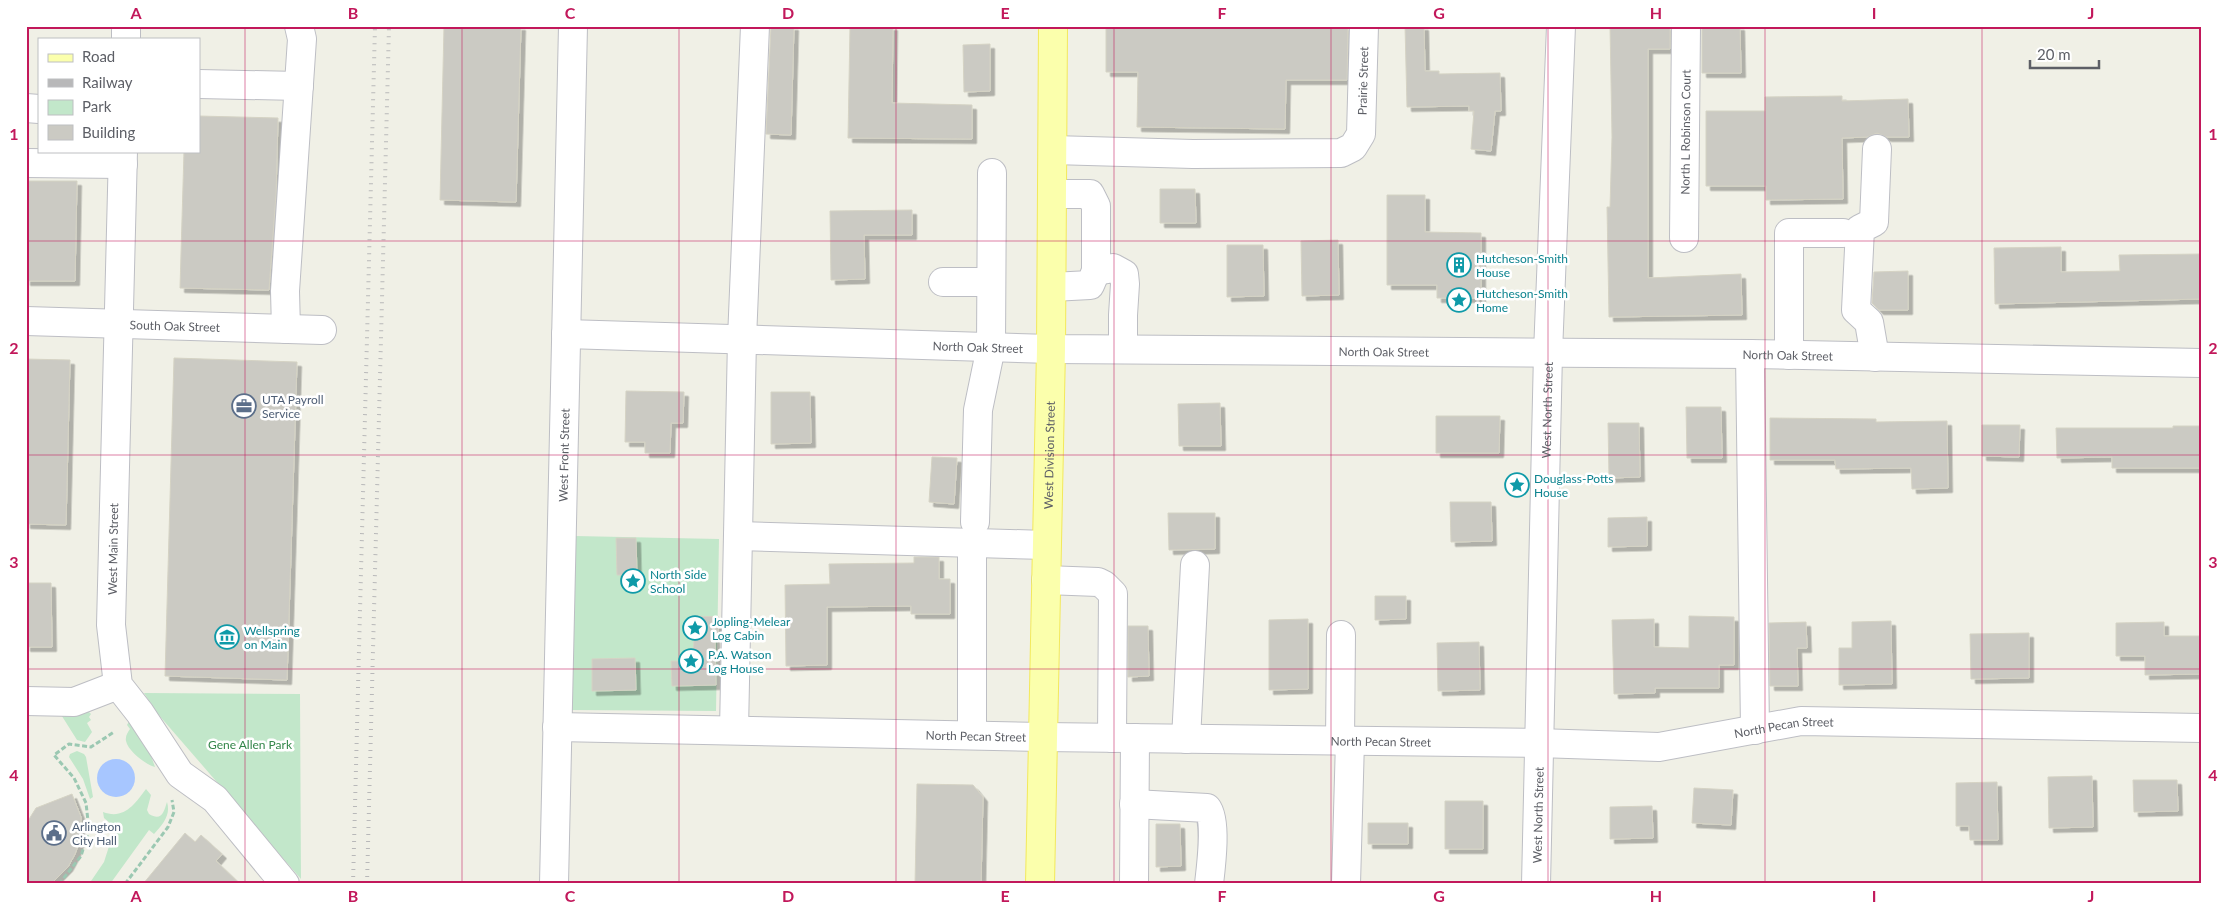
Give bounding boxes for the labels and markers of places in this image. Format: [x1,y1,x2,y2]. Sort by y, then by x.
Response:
place label: Hutcheson-Smith House [1476,251,1568,280]
building icon: Hutcheson-Smith House [1446,252,1472,278]
place label: Hutcheson-Smith Home [1476,286,1568,315]
place icon: Hutcheson-Smith Home [1446,287,1472,313]
place label: UTA Payroll Service [262,392,323,421]
office icon: UTA Payroll Service [231,393,257,419]
place label: Douglass-Potts House [1534,471,1613,500]
place icon: Douglass-Potts House [1504,472,1530,498]
place label: North Side School [650,567,707,596]
place icon: North Side School [620,568,646,594]
place label: Jopling-Melear Log Cabin [712,614,791,643]
place icon: Jopling-Melear Log Cabin [682,615,708,641]
place label: Wellspring on Main [244,623,300,652]
museum icon: Wellspring on Main [214,624,240,650]
place label: P.A. Watson Log House [708,647,771,676]
place icon: P.A. Watson Log House [678,648,704,674]
place label: Arlington City Hall [72,819,121,848]
public building icon: Arlington City Hall [41,820,67,846]

